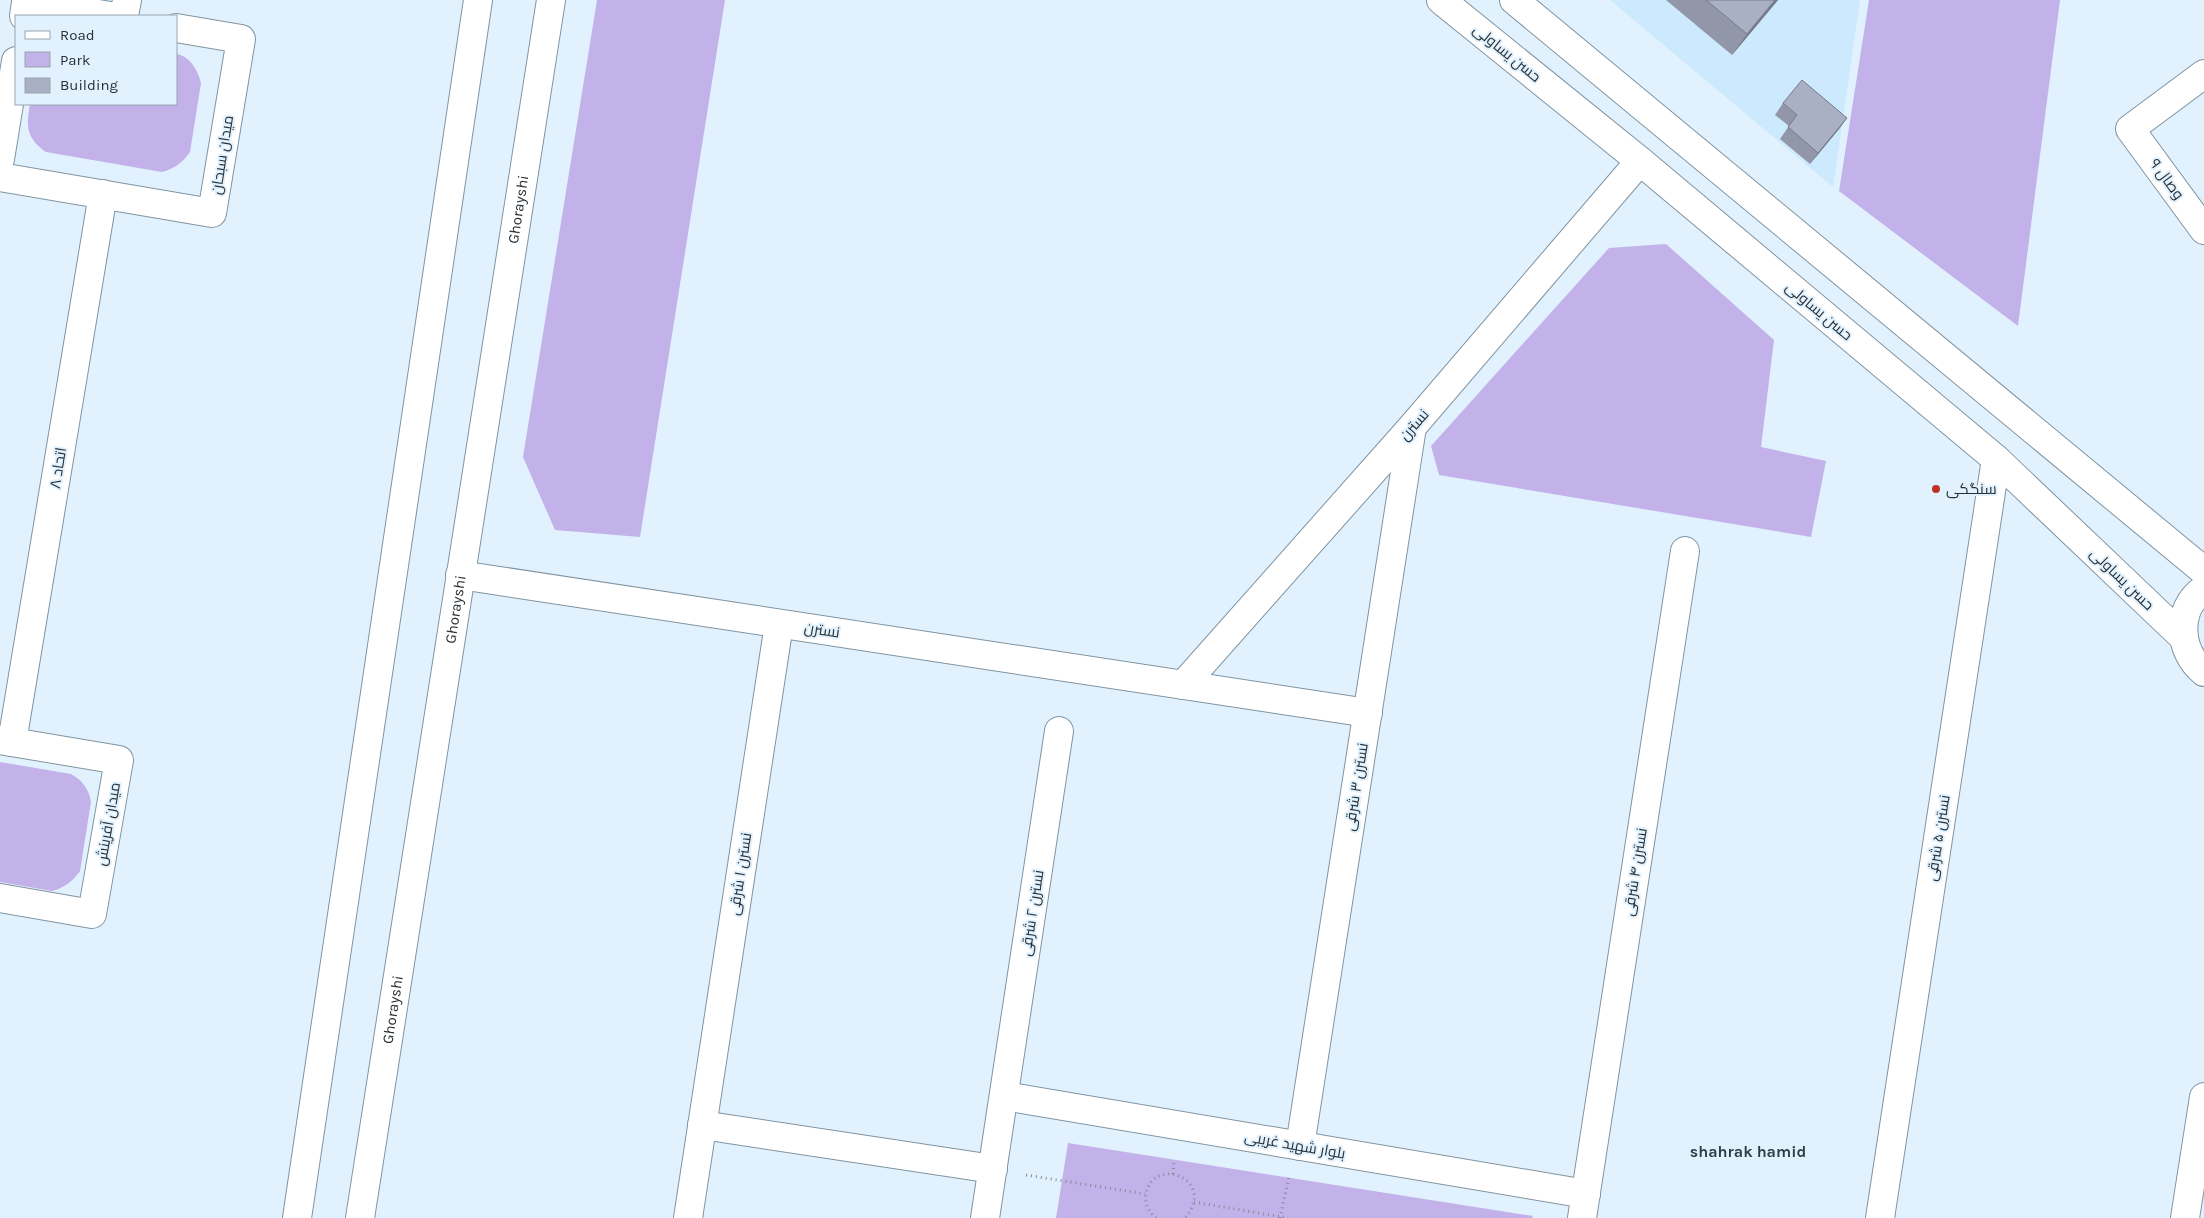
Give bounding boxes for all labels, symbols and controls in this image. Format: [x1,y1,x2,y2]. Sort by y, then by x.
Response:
legend [15,15,178,105]
street label: حسن یساولی [1469,20,1544,87]
text: Road [60,26,95,44]
text: Park [60,51,90,69]
text: Building [60,76,118,94]
street label: میدان سبحان [207,114,238,196]
street label: وصال ۹ [2146,155,2188,203]
street label: Ghorayshi [504,174,532,245]
street label: حسن یساولی [1781,278,1856,345]
street label: نسترن [1395,406,1433,445]
street label: اتحاد ۸ [46,446,70,490]
place label: سنگکی [1946,480,1997,499]
marker: سنگکی [1930,483,1942,495]
street label: حسن یساولی [2086,544,2158,615]
street label: Ghorayshi [441,574,470,645]
street label: نسترن [803,618,841,643]
street label: نسترن ۳ شرقی [1340,742,1373,833]
street label: میدان آفرینش [92,781,125,867]
street label: نسترن ۵ شرقی [1922,794,1955,883]
street label: نسترن ۴ شرقی [1619,827,1652,917]
street label: نسترن ۱ شرقی [725,831,756,917]
street label: نسترن ۲ شرقی [1016,869,1049,957]
street label: Ghorayshi [378,974,407,1045]
street label: بلوار شهید غریبی [1243,1127,1347,1164]
district label: shahrak hamid [1690,1142,1806,1161]

